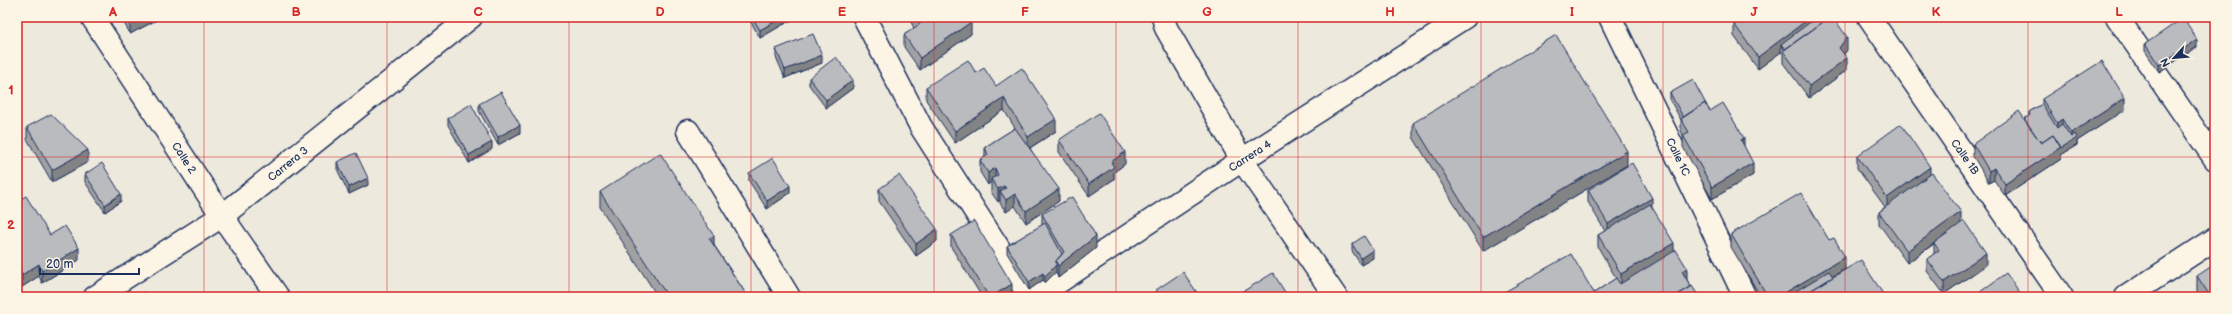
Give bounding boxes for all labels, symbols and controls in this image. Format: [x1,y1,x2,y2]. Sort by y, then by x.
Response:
text: A [108,4,117,20]
text: B [291,4,301,20]
text: C [473,4,483,20]
text: D [655,4,665,20]
text: E [838,4,847,20]
text: F [1021,4,1029,20]
text: G [1202,4,1212,20]
text: H [1385,4,1395,20]
text: I [1570,4,1574,20]
text: J [1750,4,1758,20]
text: K [1932,4,1941,20]
text: L [2115,4,2123,20]
north arrow [2154,38,2194,78]
text: N [2158,56,2173,69]
text: 1 [8,82,14,98]
street label: Calle 1C [1663,136,1693,178]
street label: Carrera 4 [1226,137,1274,175]
street label: Calle 1B [1948,137,1982,178]
street label: Calle 2 [169,140,199,177]
street label: Carrera 3 [265,144,311,184]
text: 2 [7,217,15,233]
scale bar [40,250,139,276]
text: 20 m [46,257,73,272]

